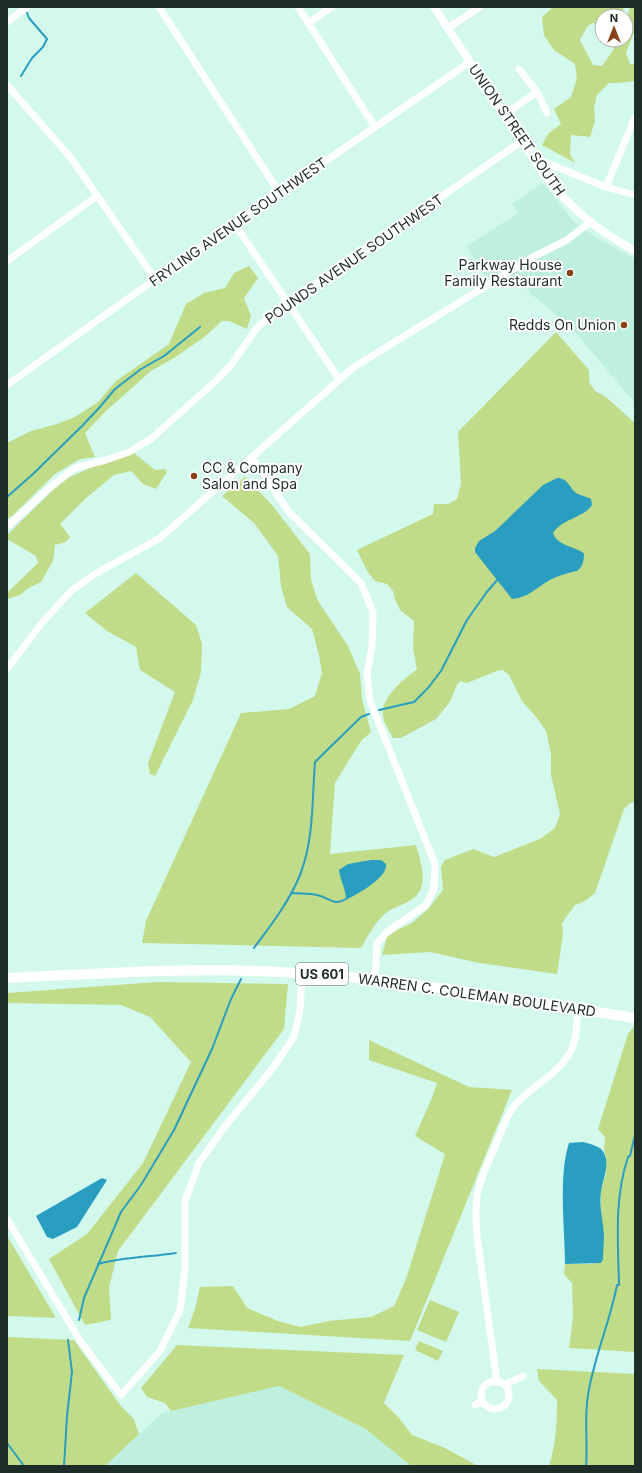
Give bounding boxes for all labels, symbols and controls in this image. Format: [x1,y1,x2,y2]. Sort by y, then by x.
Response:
north arrow [594,8,634,48]
text: N [610,11,618,25]
street label: UNION STREET SOUTH [466,61,569,199]
street label: FRYLING AVENUE SOUTHWEST [146,154,330,290]
street label: POUNDS AVENUE SOUTHWEST [261,190,446,327]
place label: Parkway House Family Restaurant [444,256,562,289]
marker: Parkway House Family Restaurant [565,268,575,278]
place label: Redds On Union [509,316,616,333]
marker: Redds On Union [619,320,629,330]
place label: CC & Company Salon and Spa [202,459,303,492]
marker: CC & Company Salon and Spa [189,471,199,481]
road number: US 601 [296,963,348,985]
street label: WARREN C. COLEMAN BOULEVARD [357,969,597,1020]

